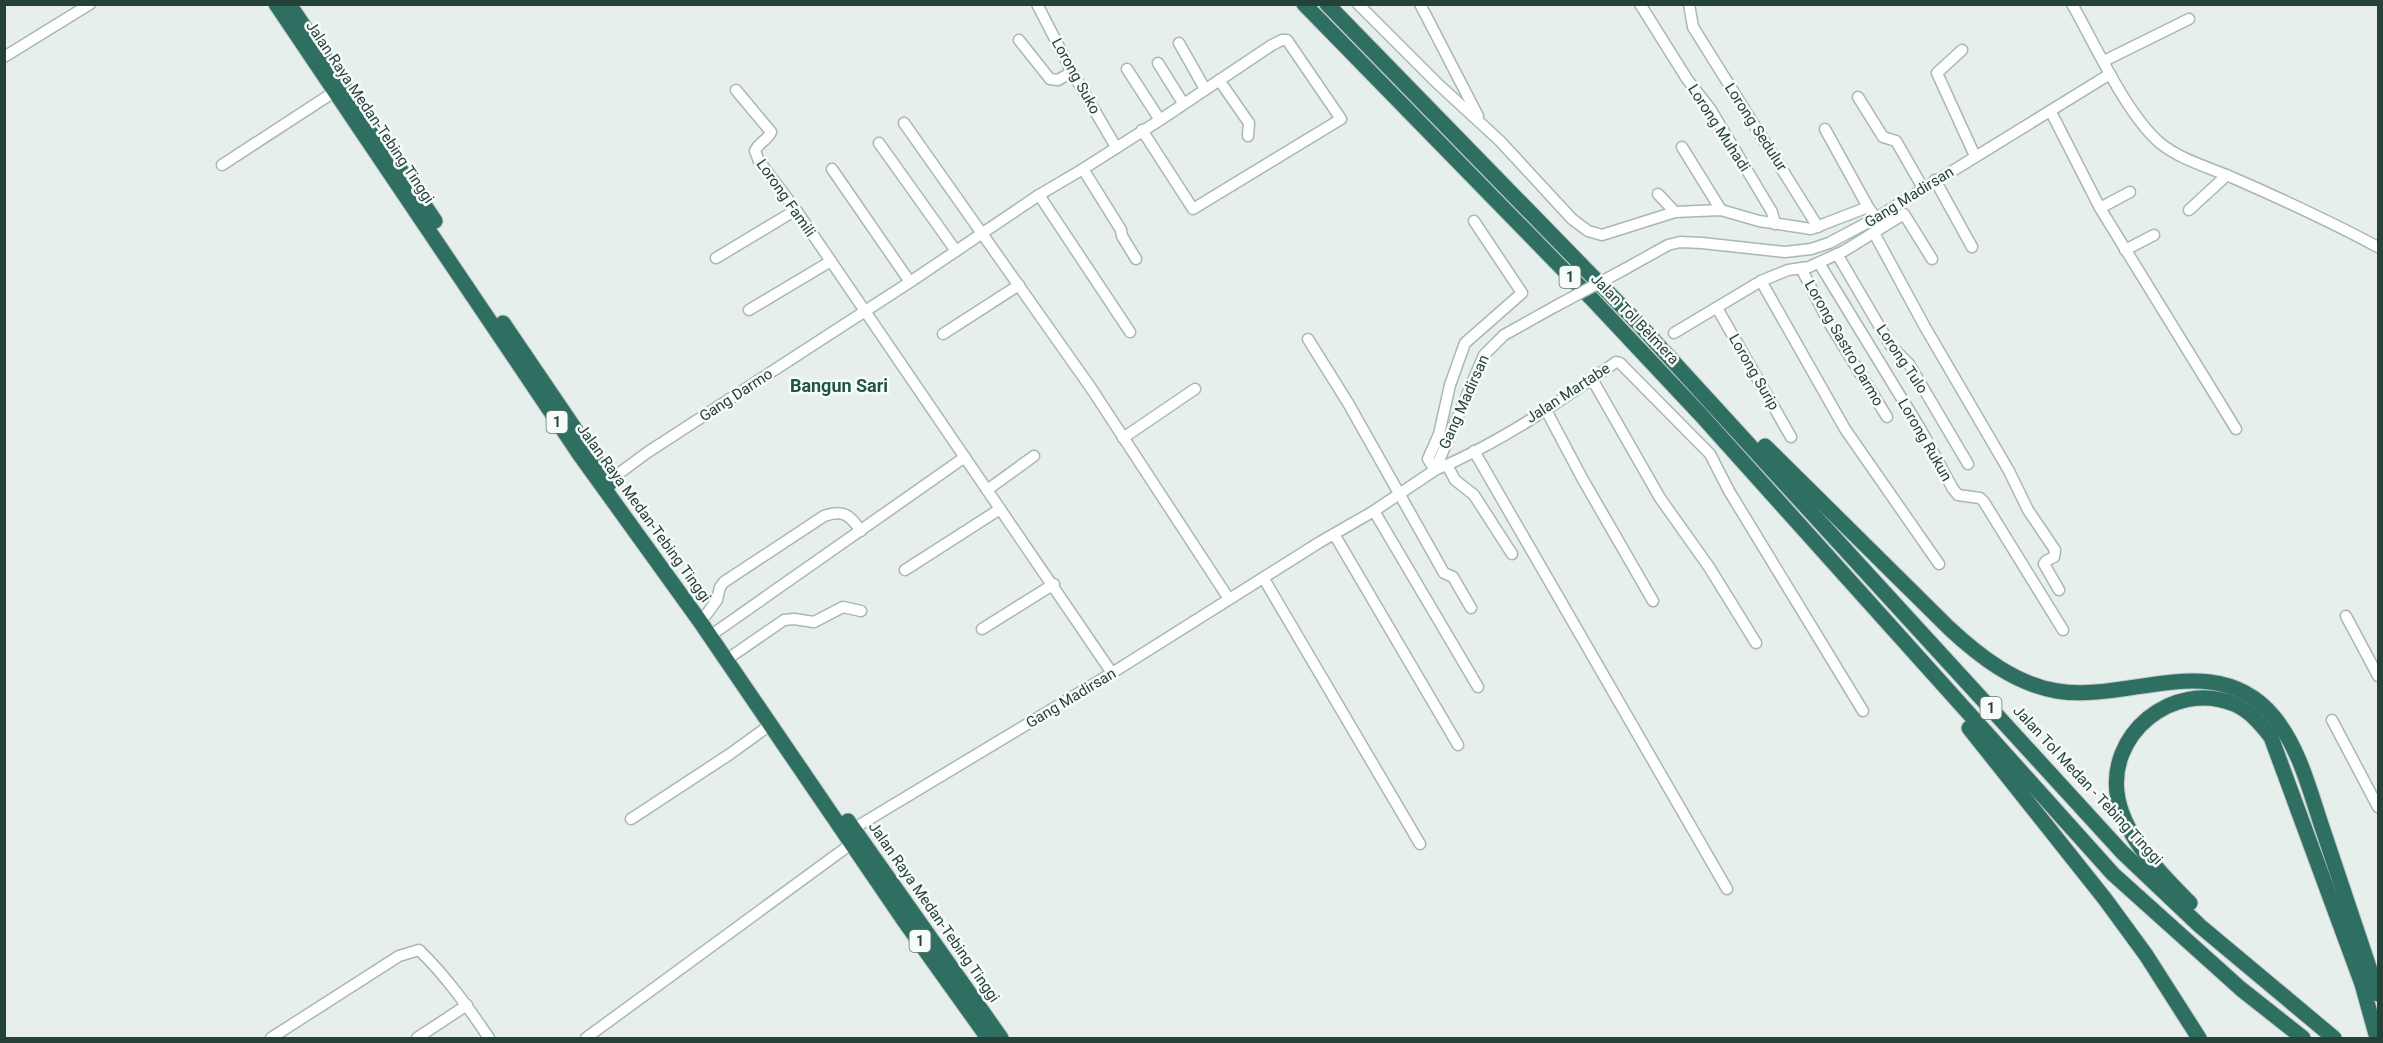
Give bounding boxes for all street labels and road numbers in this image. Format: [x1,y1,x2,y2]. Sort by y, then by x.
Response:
street label: Jalan Raya Medan-Tebing Tinggi [302,17,438,207]
street label: Lorong Suko [1048,35,1104,117]
street label: Lorong Sedulur [1721,80,1791,174]
street label: Lorong Muhadi [1684,81,1754,175]
street label: Lorong Famili [753,156,819,240]
street label: Gang Madirsan [1861,162,1957,232]
road number: 1 [1560,266,1580,288]
street label: Jalan Tol Belmera [1587,270,1683,368]
street label: Lorong Sastro Darmo [1801,277,1887,409]
street label: Lorong Tulo [1872,321,1932,397]
street label: Lorong Surip [1725,331,1783,413]
street label: Gang Madirsan [1435,352,1493,452]
street label: Jalan Martabe [1523,359,1613,427]
street label: Gang Darmo [696,365,776,425]
street label: Lorong Rukun [1894,396,1956,484]
road number: 1 [546,411,568,433]
street label: Jalan Raya Medan-Tebing Tinggi [573,420,715,606]
street label: Gang Madirsan [1023,664,1119,732]
road number: 1 [1980,697,2002,719]
street label: Jalan Tol Medan - Tebing Tinggi [2009,702,2167,868]
street label: Jalan Raya Medan-Tebing Tinggi [865,818,1003,1006]
road number: 1 [910,930,930,952]

